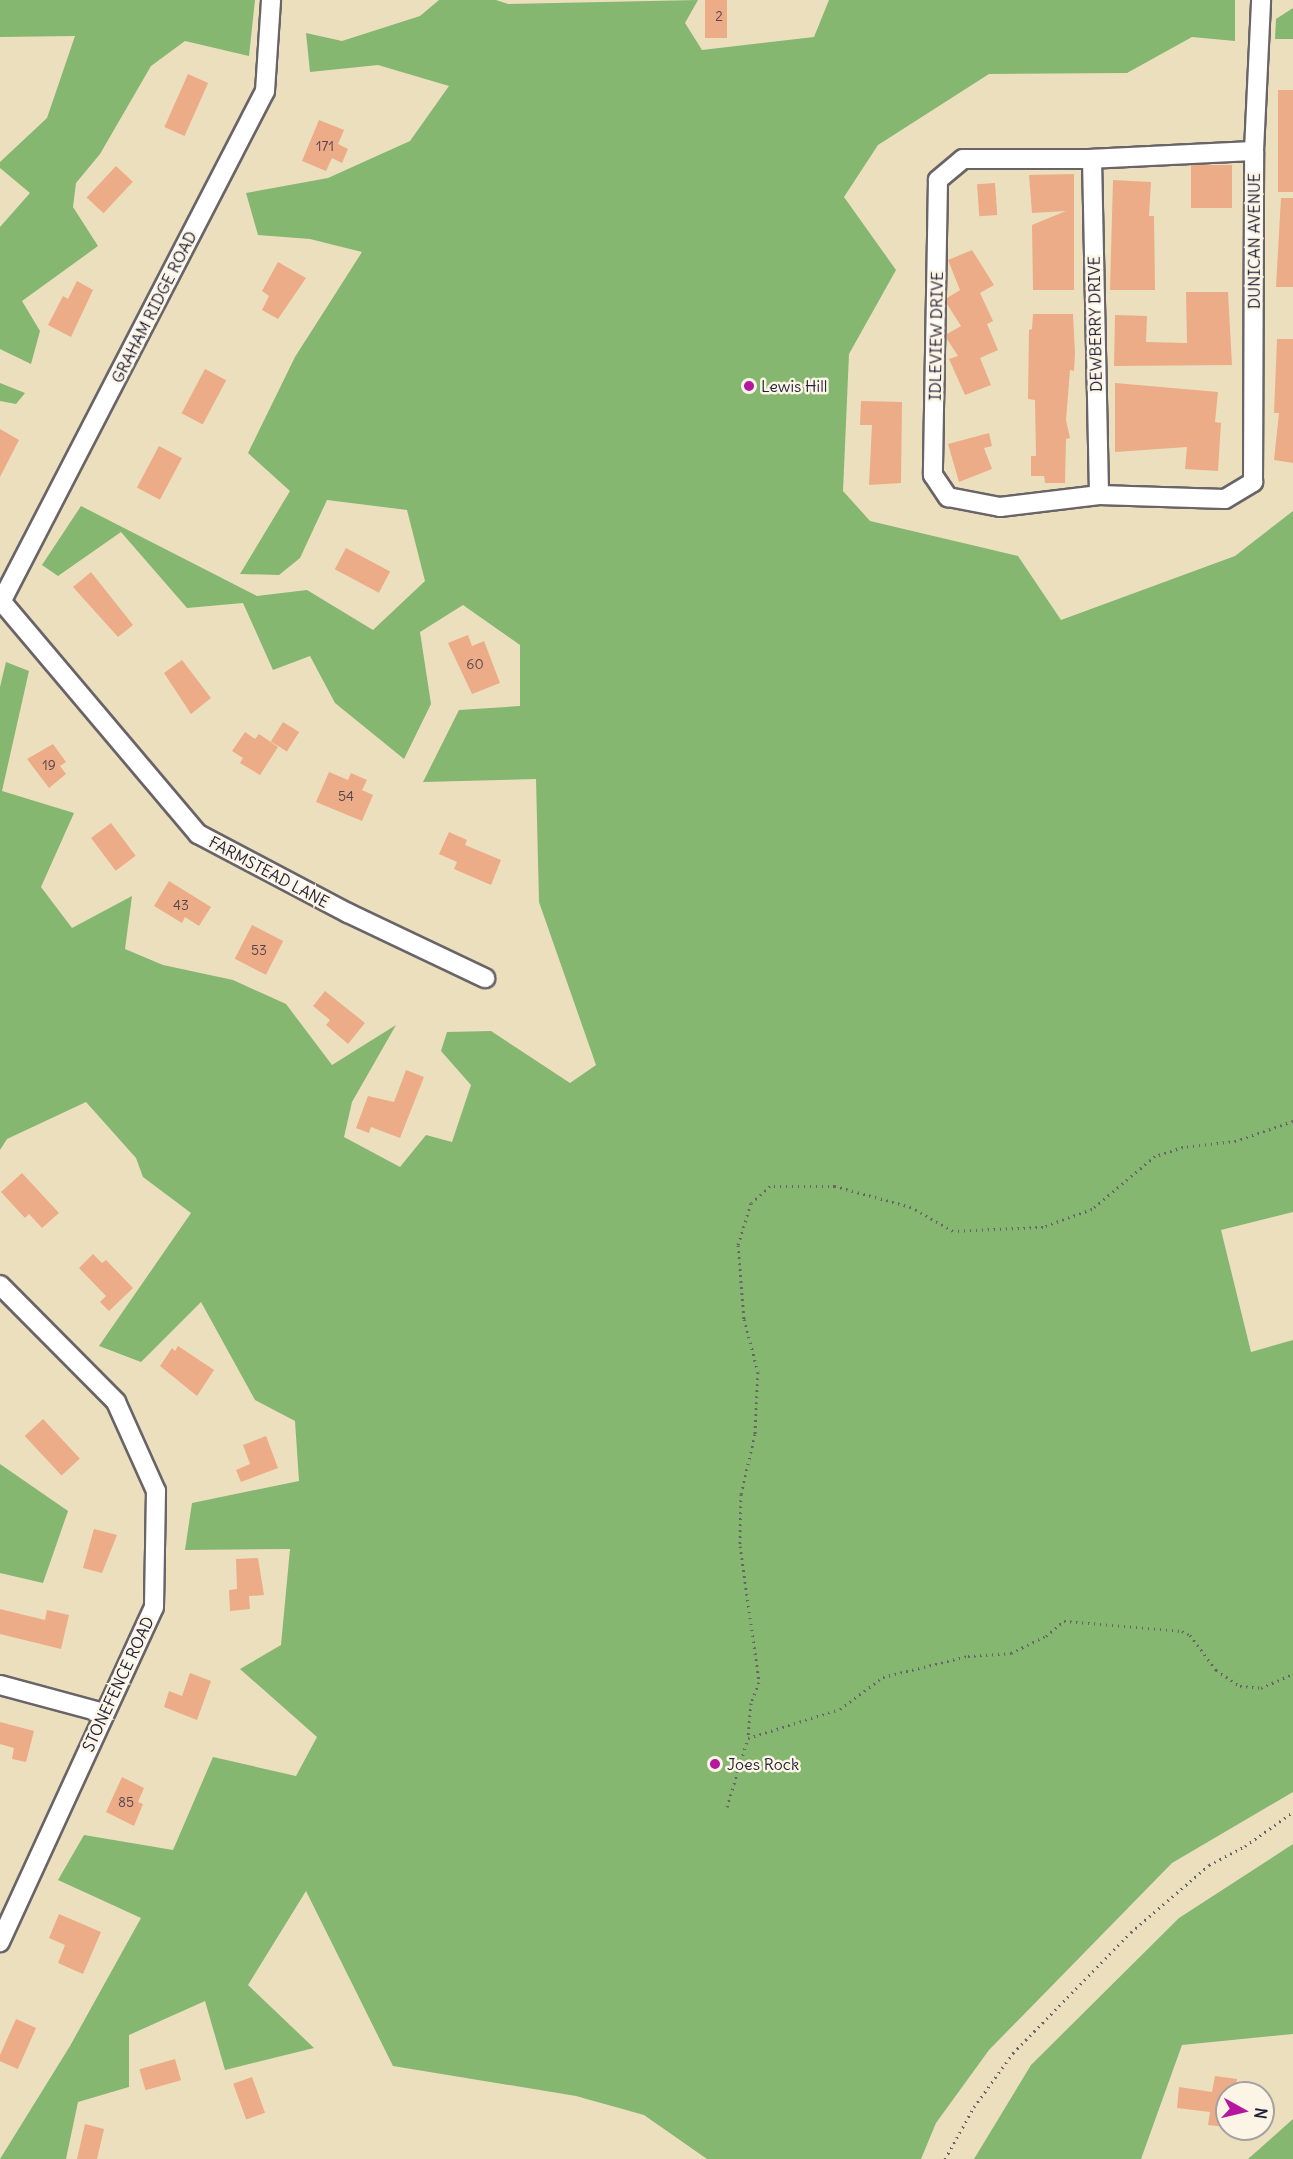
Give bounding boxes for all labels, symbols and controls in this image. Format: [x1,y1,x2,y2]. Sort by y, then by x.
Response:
house number: 2 [715,8,723,24]
house number: 171 [316,138,334,154]
street label: DUNICAN AVENUE [1244,173,1264,309]
street label: GRAHAM RIDGE ROAD [107,228,201,386]
street label: DEWBERRY DRIVE [1084,256,1106,392]
street label: IDLEVIEW DRIVE [925,271,947,401]
place label: Lewis Hill [761,376,827,396]
marker: Lewis Hill [742,379,756,393]
house number: 60 [466,656,484,672]
house number: 19 [42,757,56,773]
house number: 54 [338,788,354,804]
street label: FARMSTEAD LANE [206,832,332,912]
house number: 43 [173,897,189,913]
house number: 53 [251,942,267,958]
street label: STONEFENCE ROAD [78,1613,158,1755]
place label: Joes Rock [727,1754,799,1774]
marker: Joes Rock [708,1757,722,1771]
house number: 85 [118,1794,134,1810]
north arrow [1215,2081,1275,2141]
text: N [1250,2106,1272,2120]

